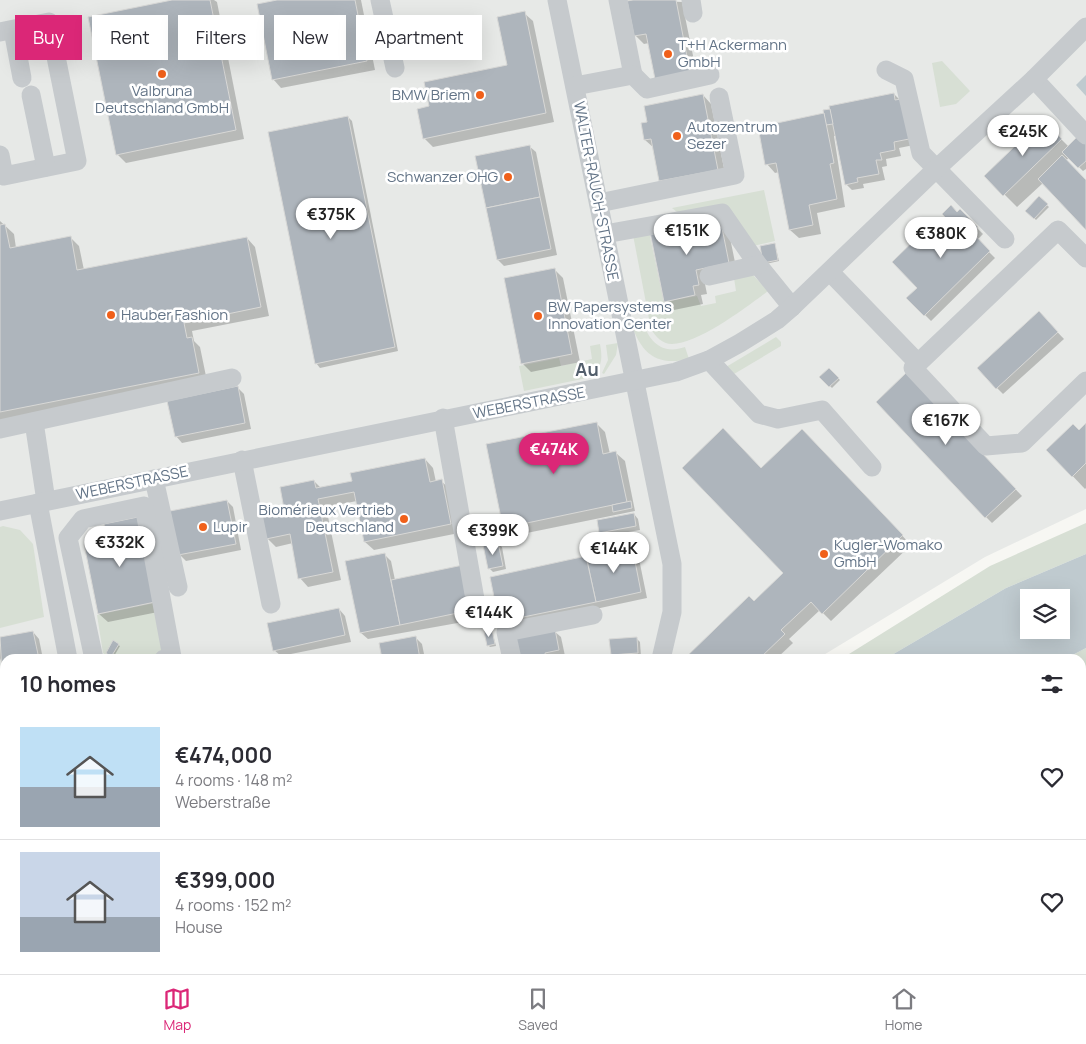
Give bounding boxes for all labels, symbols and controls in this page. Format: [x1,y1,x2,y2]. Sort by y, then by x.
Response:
chip: Buy [15,15,82,60]
chip: Rent [92,15,168,60]
chip: Filters [178,15,264,60]
chip: New [274,15,346,60]
chip: Apartment [356,15,482,60]
place label: T+H Ackermann GmbH [678,34,787,72]
marker: T+H Ackermann GmbH [662,48,674,60]
marker: Valbruna Deutschland GmbH [156,68,168,80]
place label: Valbruna Deutschland GmbH [95,80,229,118]
place label: BMW Briem [392,84,470,105]
marker: BMW Briem [474,89,486,101]
street label: WALTER-RAUCH-STRASSE [569,99,624,282]
pin: €245K [988,114,1058,157]
place label: Autozentrum Sezer [687,116,778,154]
text: €245K [998,120,1048,142]
marker: Autozentrum Sezer [671,130,683,142]
place label: Schwanzer OHG [387,166,498,187]
marker: Schwanzer OHG [502,171,514,183]
pin: €375K [296,198,366,240]
text: €375K [307,203,355,225]
pin: €151K [652,214,722,256]
pin: €380K [906,216,976,259]
text: €151K [665,219,709,241]
text: €380K [916,222,966,244]
place label: BW Papersystems Innovation Center [548,296,672,334]
place label: Hauber Fashion [121,304,228,325]
marker: Hauber Fashion [105,309,117,321]
marker: BW Papersystems Innovation Center [532,310,544,322]
district label: Au [575,357,599,381]
street label: WEBERSTRASSE [471,381,587,424]
pin: €167K [911,404,981,446]
text: €167K [923,409,969,431]
pin: €474K [519,432,589,475]
text: €474K [530,438,578,460]
street label: WEBERSTRASSE [74,460,190,505]
place label: Biomérieux Vertrieb Deutschland [259,499,394,537]
marker: Biomérieux Vertrieb Deutschland [398,513,410,525]
pin: €399K [458,514,528,556]
place label: Lupir [213,516,248,537]
text: €399K [468,519,518,541]
marker: Lupir [197,521,209,533]
pin: €332K [85,526,155,568]
text: €332K [95,531,145,553]
pin: €144K [579,532,649,574]
place label: Kugler-Womako GmbH [834,534,943,572]
text: €144K [590,537,638,559]
marker: Kugler-Womako GmbH [818,548,830,560]
map controls [1020,589,1070,639]
button: layers [1020,589,1070,639]
pin: €144K [454,596,524,638]
text: €144K [465,601,513,623]
text: 10 homes [20,670,116,698]
icon: filters [1038,670,1066,698]
text: €474,000 [175,741,272,769]
icon: home [60,747,120,807]
icon: heart [1038,763,1066,791]
text: 4 rooms · 148 m² [175,769,292,791]
text: Weberstraße [175,791,271,813]
text: €399,000 [175,866,275,894]
icon: home [60,872,120,932]
icon: heart [1038,888,1066,916]
text: 4 rooms · 152 m² [175,894,291,916]
text: House [175,916,223,938]
tab: Map [163,985,191,1034]
tab: Saved [518,985,558,1034]
tab: Home [885,985,923,1034]

